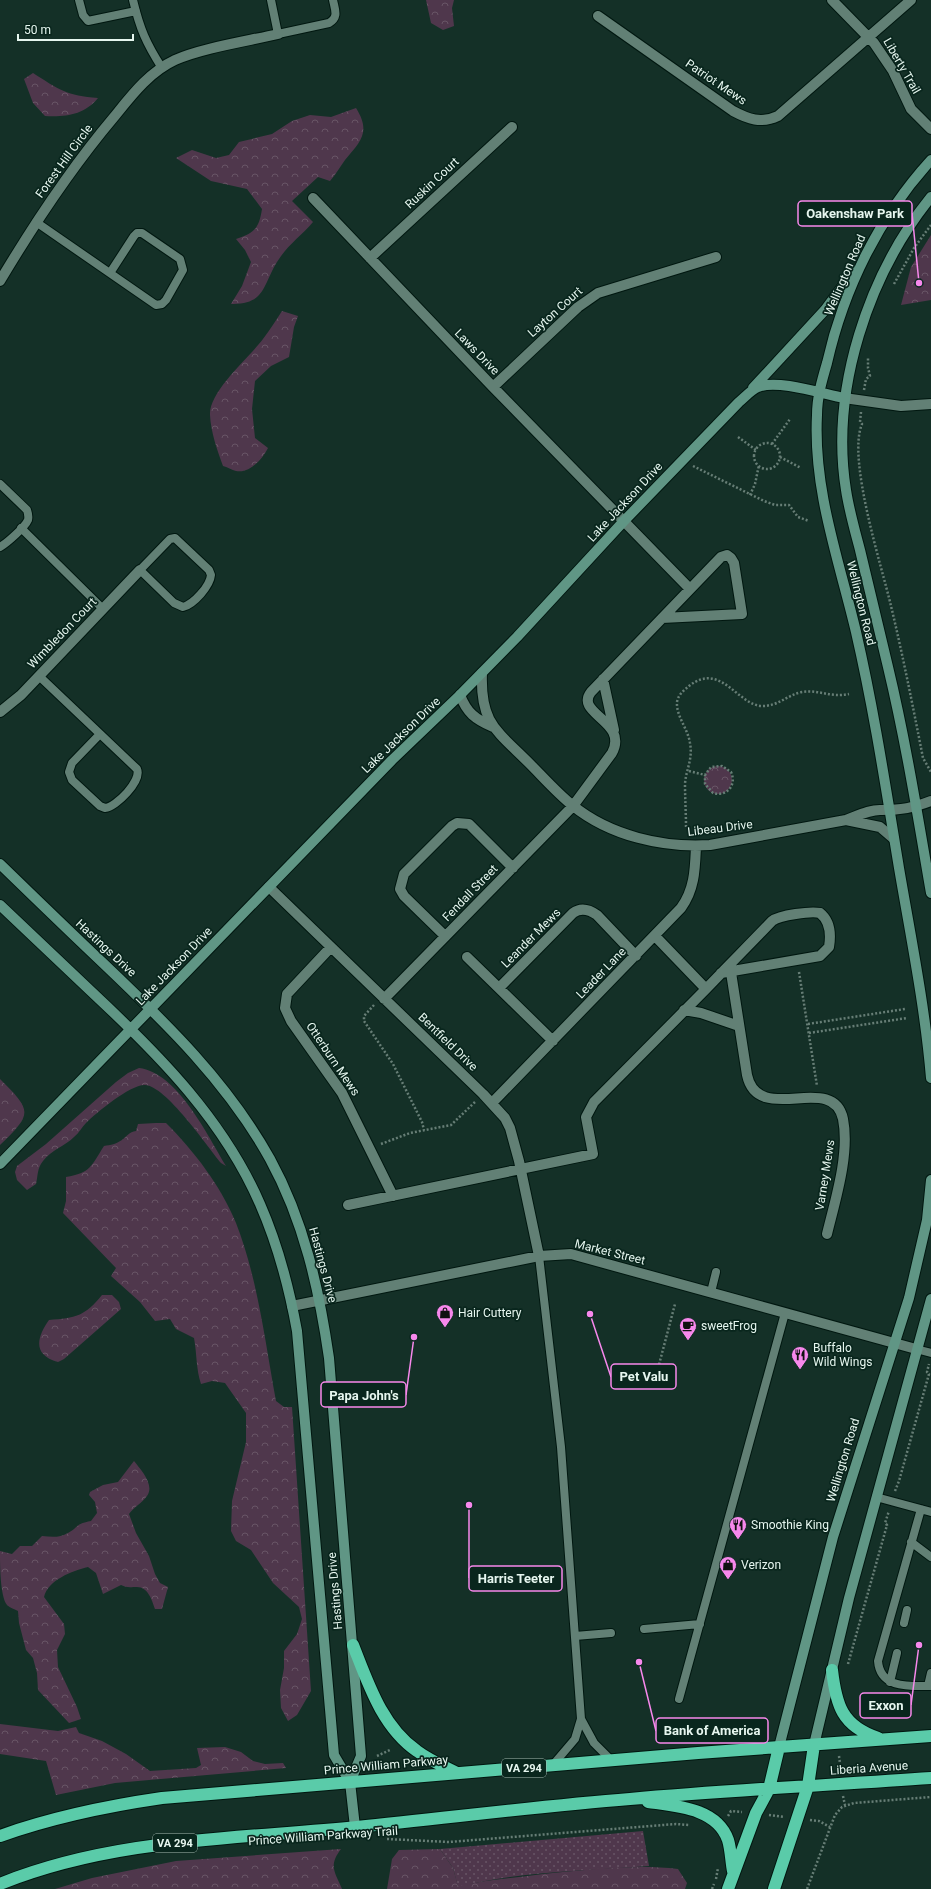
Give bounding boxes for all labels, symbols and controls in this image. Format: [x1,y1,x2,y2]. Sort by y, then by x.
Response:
scale bar [18,16,133,42]
text: 50 m [24,23,51,37]
street label: Liberty Trail [880,36,924,96]
street label: Patriot Mews [683,56,749,108]
street label: Forest Hill Circle [33,122,95,200]
street label: Ruskin Court [402,155,462,211]
callout: Oakenshaw Park [798,201,912,226]
text: Oakenshaw Park [806,206,905,221]
street label: Wellington Road [822,232,868,318]
street label: Layton Court [525,284,585,340]
street label: Laws Drive [452,326,502,378]
street label: Lake Jackson Drive [585,459,665,545]
street label: Wellington Road [844,559,878,647]
street label: Wimbledon Court [25,595,99,671]
street label: Lake Jackson Drive [359,694,443,776]
street label: Libeau Drive [687,817,753,839]
street label: Fendall Street [440,862,501,924]
street label: Leander Mews [498,905,564,971]
street label: Hastings Drive [73,916,139,980]
street label: Lake Jackson Drive [133,924,215,1008]
street label: Leader Lane [573,945,629,1001]
street label: Bentfield Drive [415,1010,481,1074]
street label: Otterburn Mews [303,1020,363,1098]
street label: Varney Mews [812,1139,838,1211]
street label: Hastings Drive [306,1226,340,1304]
street label: Market Street [573,1237,647,1268]
shop icon: Hair Cuttery [435,1303,455,1328]
place label: Hair Cuttery [458,1306,522,1320]
cafe icon: sweetFrog [678,1316,698,1341]
place label: sweetFrog [701,1319,757,1333]
place label: Buffalo Wild Wings [813,1341,872,1369]
restaurant icon: Buffalo Wild Wings [790,1345,810,1370]
callout: Pet Valu [611,1364,676,1389]
text: Pet Valu [620,1369,668,1384]
callout: Papa John's [321,1382,406,1407]
text: Papa John's [329,1388,399,1403]
street label: Wellington Road [824,1416,862,1504]
restaurant icon: Smoothie King [728,1515,748,1540]
place label: Smoothie King [751,1518,829,1532]
street label: Hastings Drive [325,1552,345,1630]
shop icon: Verizon [718,1555,738,1580]
place label: Verizon [741,1558,781,1572]
callout: Harris Teeter [469,1566,562,1591]
text: Harris Teeter [478,1571,554,1586]
callout: Exxon [860,1693,911,1718]
text: Exxon [869,1698,903,1713]
callout: Bank of America [656,1718,768,1743]
text: Bank of America [664,1723,760,1738]
street label: Prince William Parkway [323,1753,449,1777]
street label: Liberia Avenue [829,1758,909,1778]
road number: VA 294 [502,1759,546,1777]
street label: Prince William Parkway Trail [248,1824,398,1848]
road number: VA 294 [153,1834,197,1852]

